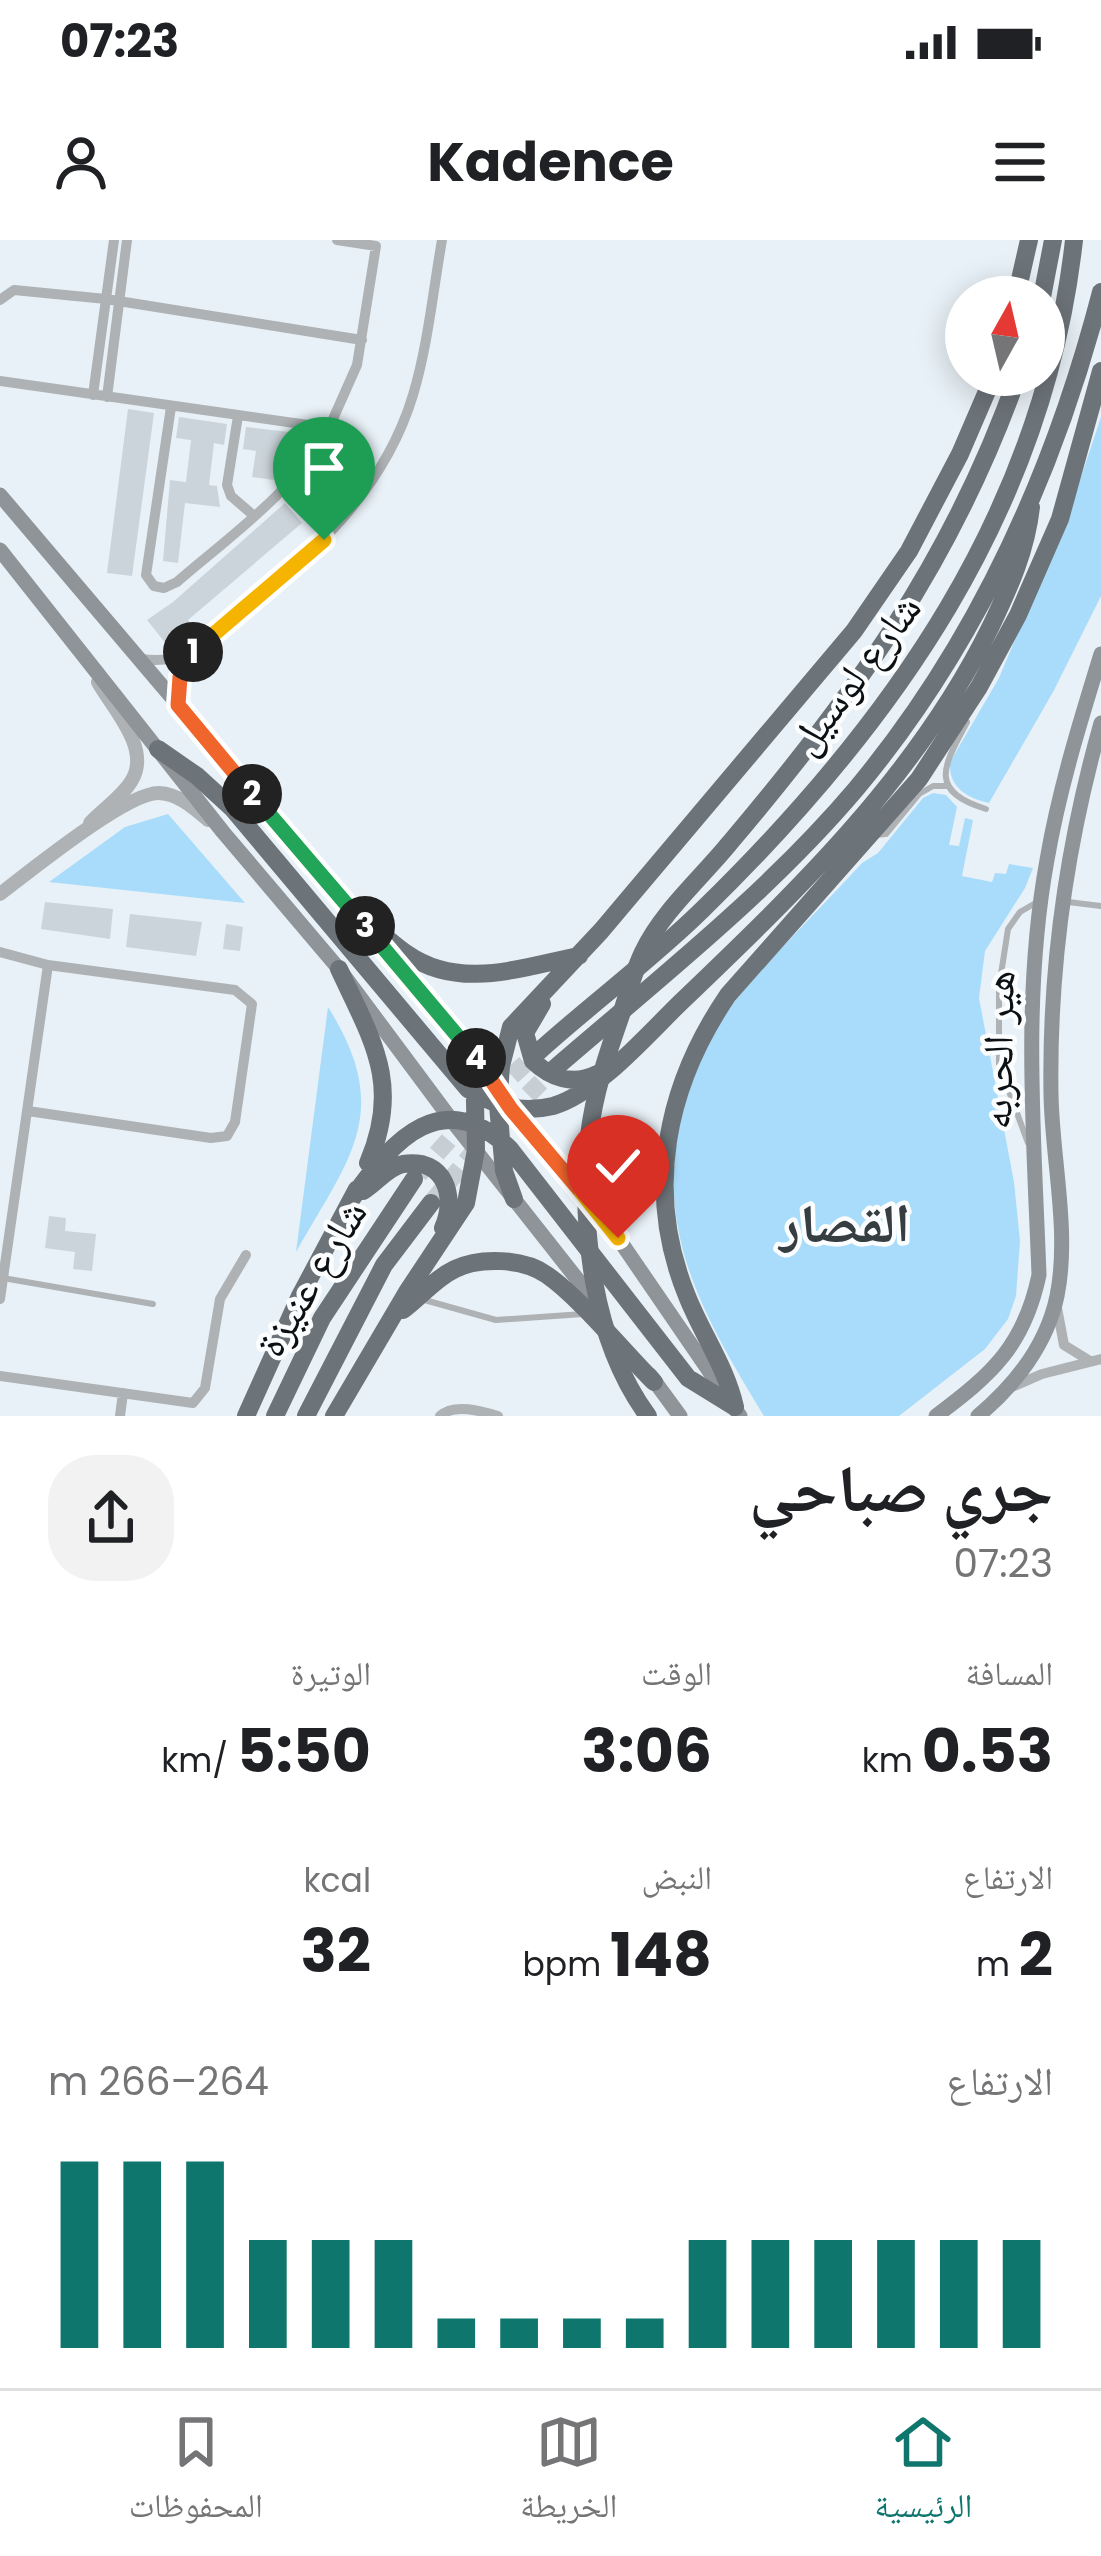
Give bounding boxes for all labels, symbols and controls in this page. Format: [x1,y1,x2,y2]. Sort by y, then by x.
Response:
text: 07:23 [60,10,179,73]
text: Kadence [427,124,674,200]
icon: person [48,129,114,195]
icon: menu [987,129,1053,195]
north arrow [945,276,1065,396]
map controls [945,276,1065,396]
pin [273,417,375,540]
icon: arrive [291,435,357,501]
street label: شارع لوسيل [775,581,935,767]
pin: 1 [163,622,223,682]
text: 1 [187,628,199,675]
pin: 2 [222,764,282,824]
text: 2 [243,770,261,817]
pin: 3 [335,896,395,956]
text: 3 [355,902,375,949]
street label: هير الحربه [967,970,1029,1130]
pin: 4 [446,1028,506,1088]
text: 4 [465,1034,487,1081]
pin [567,1115,669,1238]
icon: check [585,1133,651,1199]
district label: القصار [778,1185,910,1261]
street label: شارع عنيزة [241,1188,381,1368]
text: جري صباحي [749,1443,1053,1535]
button: share [48,1455,174,1581]
text: 07:23 [954,1536,1053,1591]
text: الوتيرة [291,1650,371,1697]
text: الوقت [641,1650,712,1697]
text: المسافة [966,1650,1053,1697]
text: 5:50 [237,1709,371,1793]
text: 3:06 [581,1709,712,1793]
text: 0.53 [922,1709,1053,1793]
text: /km [161,1737,237,1784]
text: km [862,1737,922,1784]
text: النبض [642,1854,712,1901]
text: الارتفاع [963,1854,1053,1901]
text: kcal [304,1857,371,1904]
text: 32 [300,1909,371,1993]
text: 148 [610,1913,712,1997]
text: 2 [1019,1913,1053,1997]
text: bpm [523,1941,610,1988]
text: m [976,1941,1019,1988]
text: 264–266 m [48,2054,269,2109]
text: الارتفاع [947,2054,1053,2109]
tab: المحفوظات [129,2409,263,2538]
tab: الخريطة [520,2409,617,2538]
tab: الرئيسية [875,2409,972,2538]

